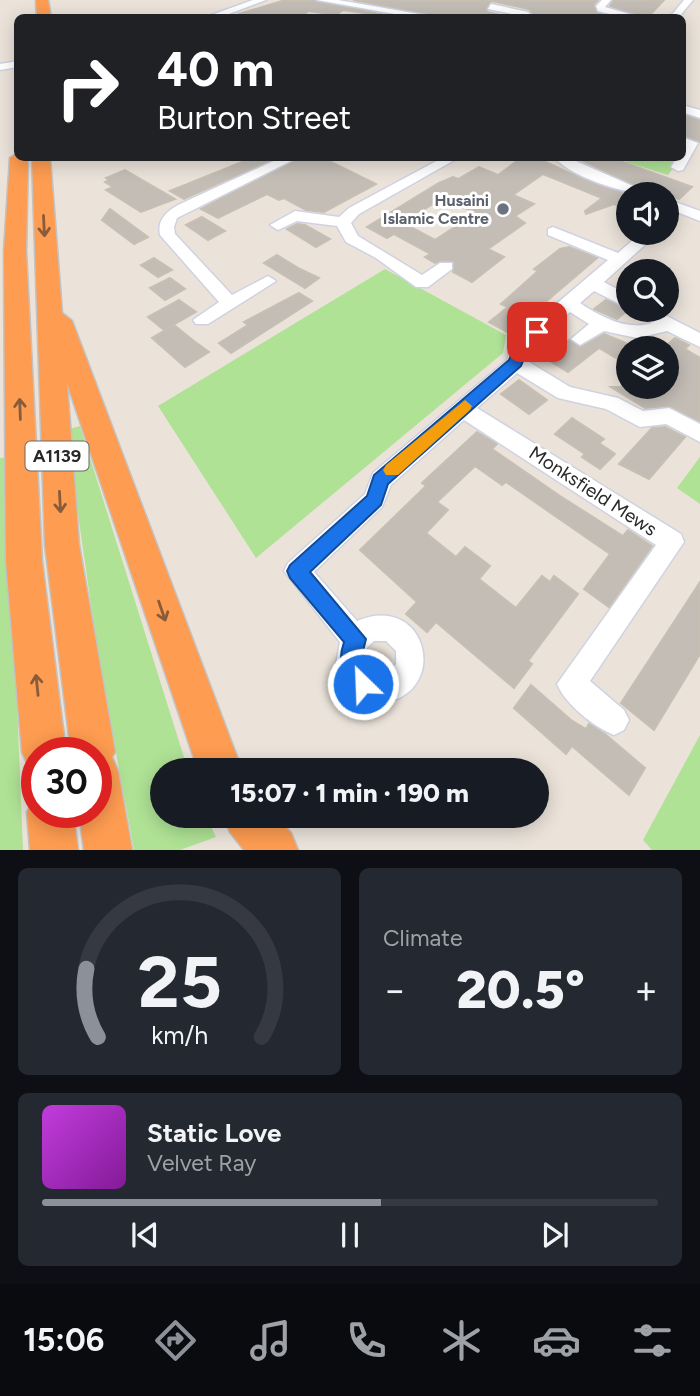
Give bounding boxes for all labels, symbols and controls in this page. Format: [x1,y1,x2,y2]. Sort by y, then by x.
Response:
text: 40 m [157,39,274,98]
icon: right [42,42,133,133]
text: Burton Street [157,99,351,137]
map controls [616,182,679,399]
button: sound [616,182,679,245]
place label: Husaini Islamic Centre [383,191,489,228]
marker: Husaini Islamic Centre [495,201,511,217]
one-way arrow [38,214,51,237]
button: search [616,259,679,322]
pin [507,302,567,362]
icon: arrive [518,313,556,351]
button: layers [616,336,679,399]
one-way arrow [13,398,27,421]
street label: Monksfield Mews [525,441,661,541]
road number: A1139 [25,442,88,470]
one-way arrow [53,490,66,513]
one-way arrow [157,599,169,621]
position arrow [326,647,400,721]
one-way arrow [30,674,43,696]
speed limit sign: 30 [21,737,112,828]
text: 15:07 · 1 min · 190 m [230,777,469,809]
text: Climate [383,924,462,952]
text: 25 [137,939,222,1026]
text: 20.5° [456,959,585,1021]
text: − [383,967,407,1013]
text: + [634,967,658,1013]
text: km/h [151,1020,208,1050]
text: Static Love [147,1117,281,1149]
text: Velvet Ray [147,1149,256,1177]
icon: previous [126,1216,164,1254]
icon: pause [331,1216,369,1254]
icon: next [536,1216,574,1254]
icon: directions [151,1316,200,1365]
icon: music [246,1316,295,1365]
icon: phone [342,1316,391,1365]
icon: climate [437,1316,486,1365]
icon: car [532,1316,581,1365]
icon: filters [628,1316,677,1365]
text: 15:06 [23,1321,104,1359]

